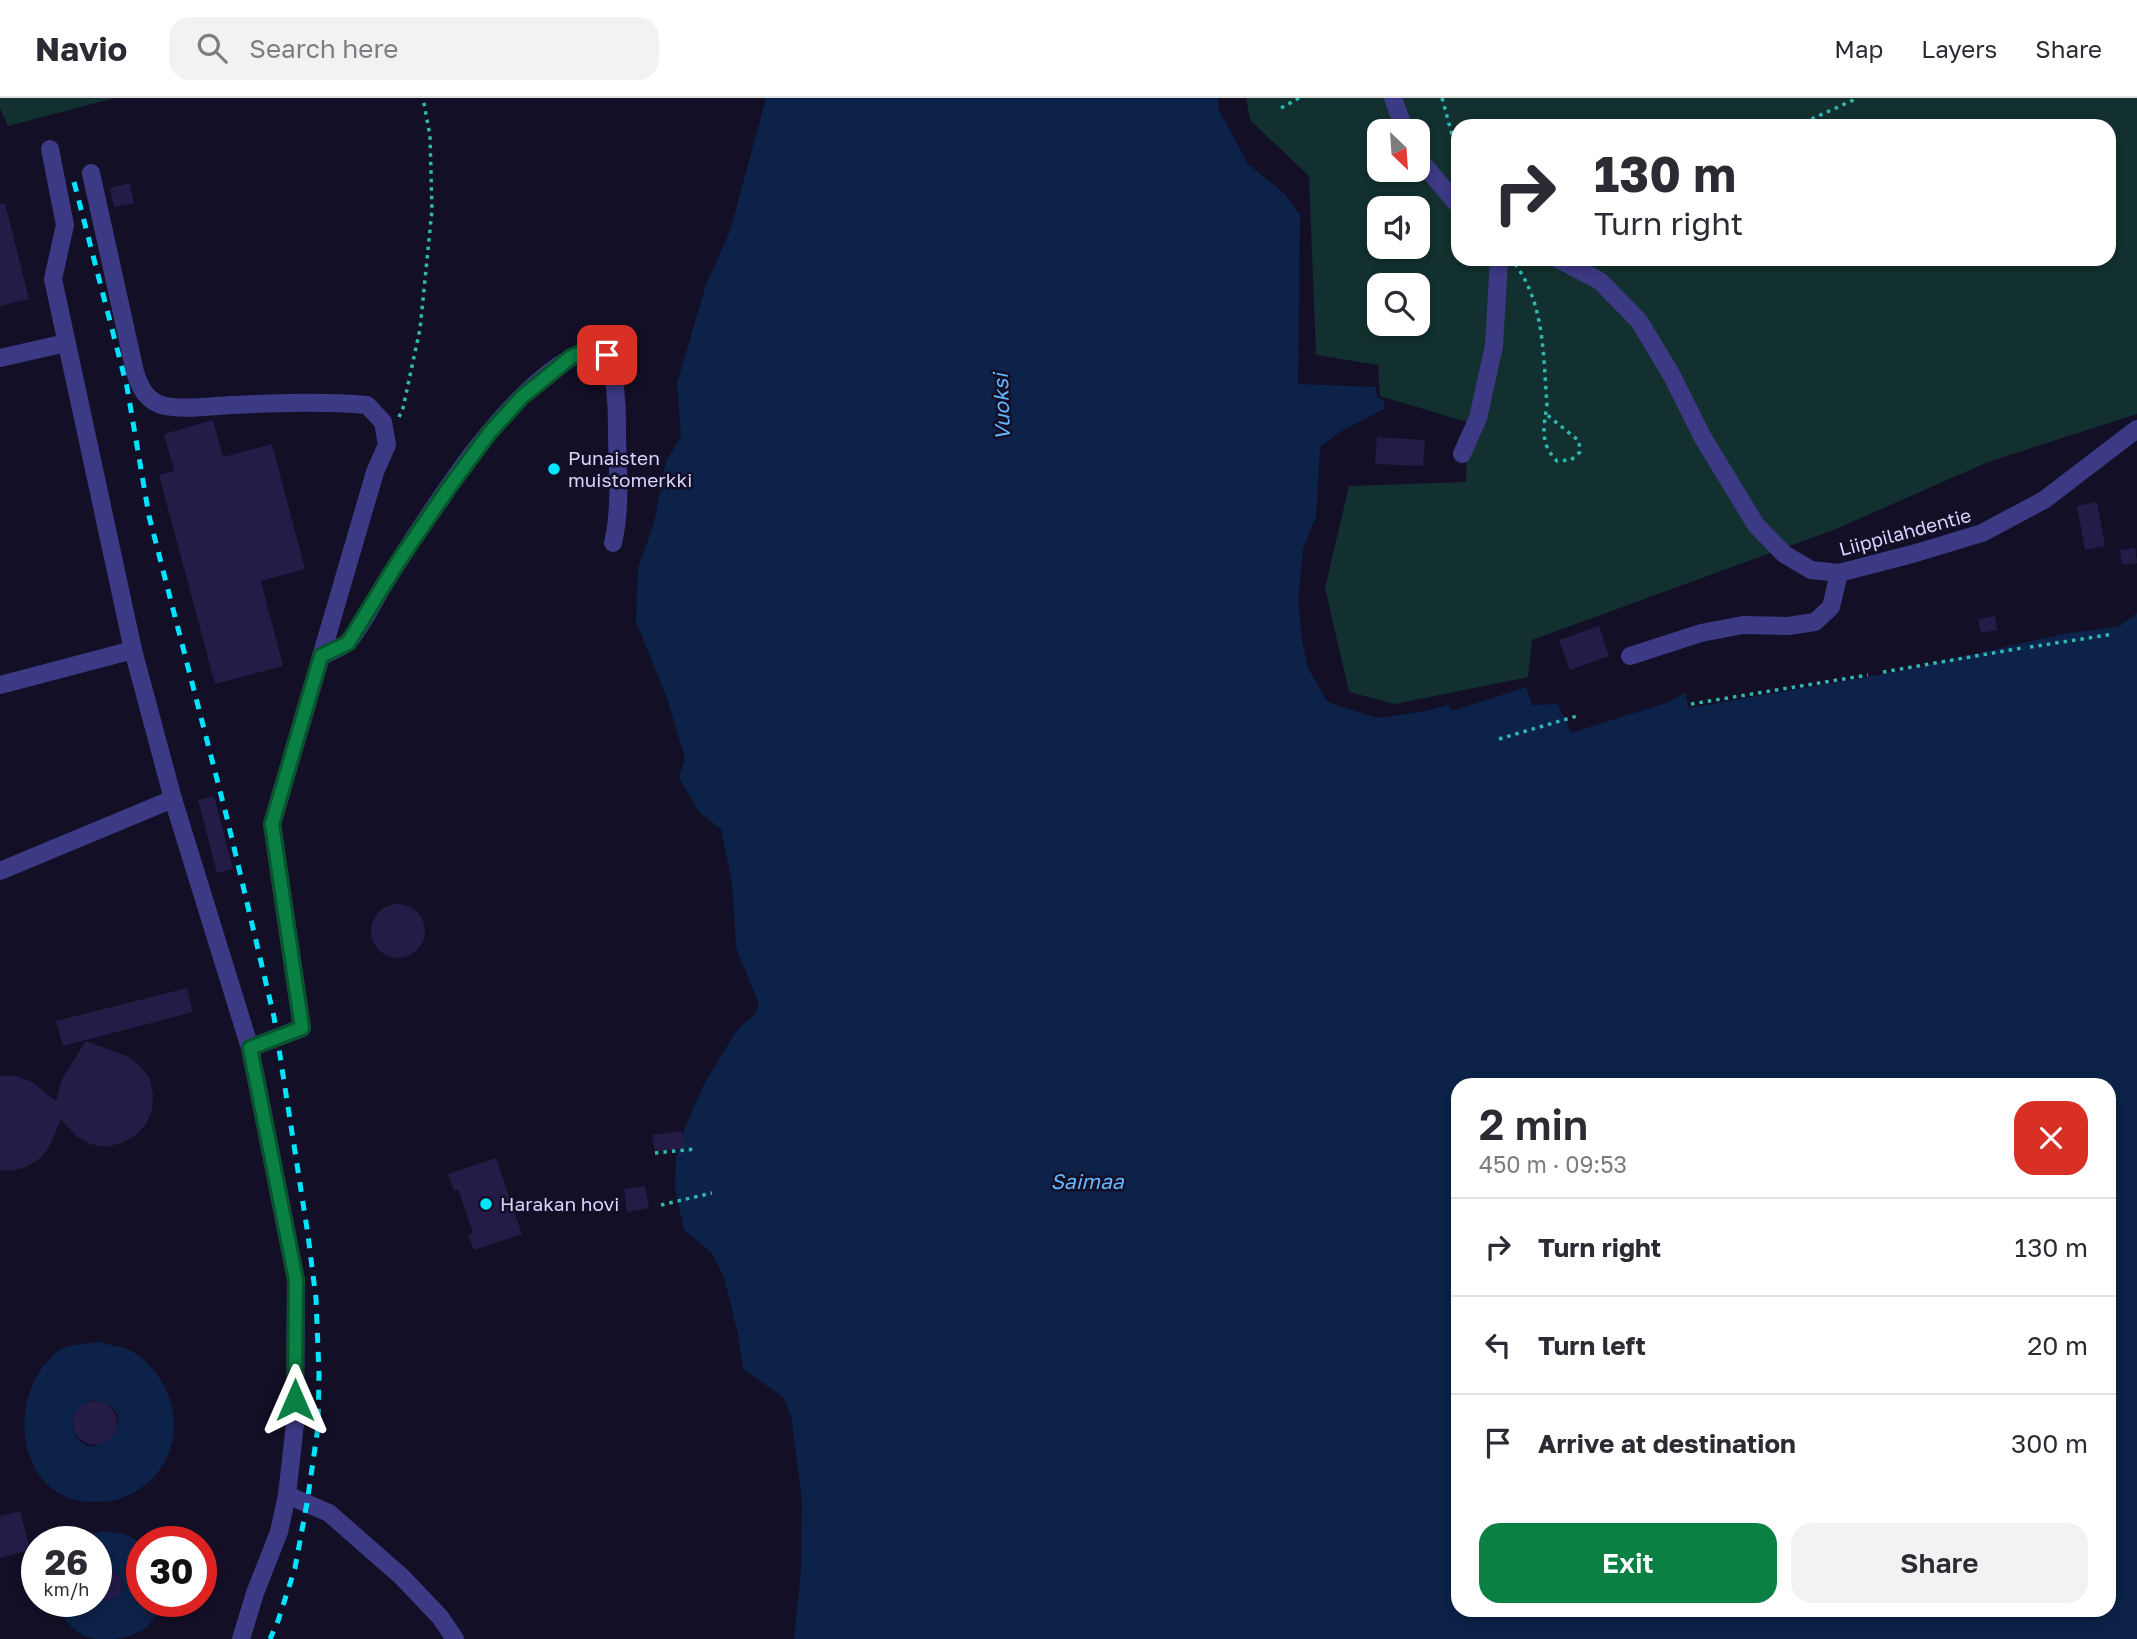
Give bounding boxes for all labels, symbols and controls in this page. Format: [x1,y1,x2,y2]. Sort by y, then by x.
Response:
search box [169,17,659,80]
text: Navio [35,29,127,68]
icon: search [193,29,231,67]
text: Search here [249,33,398,64]
text: Map [1834,34,1883,63]
text: Layers [1921,34,1997,63]
text: Share [2035,34,2102,63]
north arrow [1367,119,1430,182]
map controls [1367,119,1430,336]
text: 130 m [1594,144,1736,203]
icon: right [1479,147,1570,238]
button: sound [1367,196,1430,259]
text: Turn right [1594,204,1743,242]
button: search [1367,273,1430,336]
pin [577,325,637,385]
icon: arrive [588,336,626,374]
water label: Vuoksi [987,371,1015,441]
place label: Punaisten muistomerkki [568,446,692,491]
marker: Punaisten muistomerkki [546,461,562,477]
street label: Liippilahdentie [1836,503,1973,560]
text: 2 min [1479,1099,1588,1149]
button: close [2014,1101,2088,1175]
text: 450 m · 09:53 [1479,1150,1627,1178]
water label: Saimaa [1050,1168,1125,1194]
place label: Harakan hovi [500,1192,619,1215]
marker: Harakan hovi [478,1196,494,1212]
icon: right [1479,1228,1517,1266]
text: Turn right [1538,1232,1661,1263]
text: 130 m [2015,1232,2088,1263]
icon: left [1479,1326,1517,1364]
text: Turn left [1538,1330,1646,1361]
text: 20 m [2027,1330,2088,1361]
position arrow [258,1363,332,1437]
icon: arrive [1479,1424,1517,1462]
text: Arrive at destination [1538,1428,1796,1459]
text: 300 m [2011,1428,2088,1459]
button: Exit [1479,1523,1777,1603]
button: Share [1791,1523,2088,1603]
speed limit sign: 30 [126,1526,217,1617]
text: 26 [45,1541,88,1583]
text: km/h [44,1578,89,1600]

